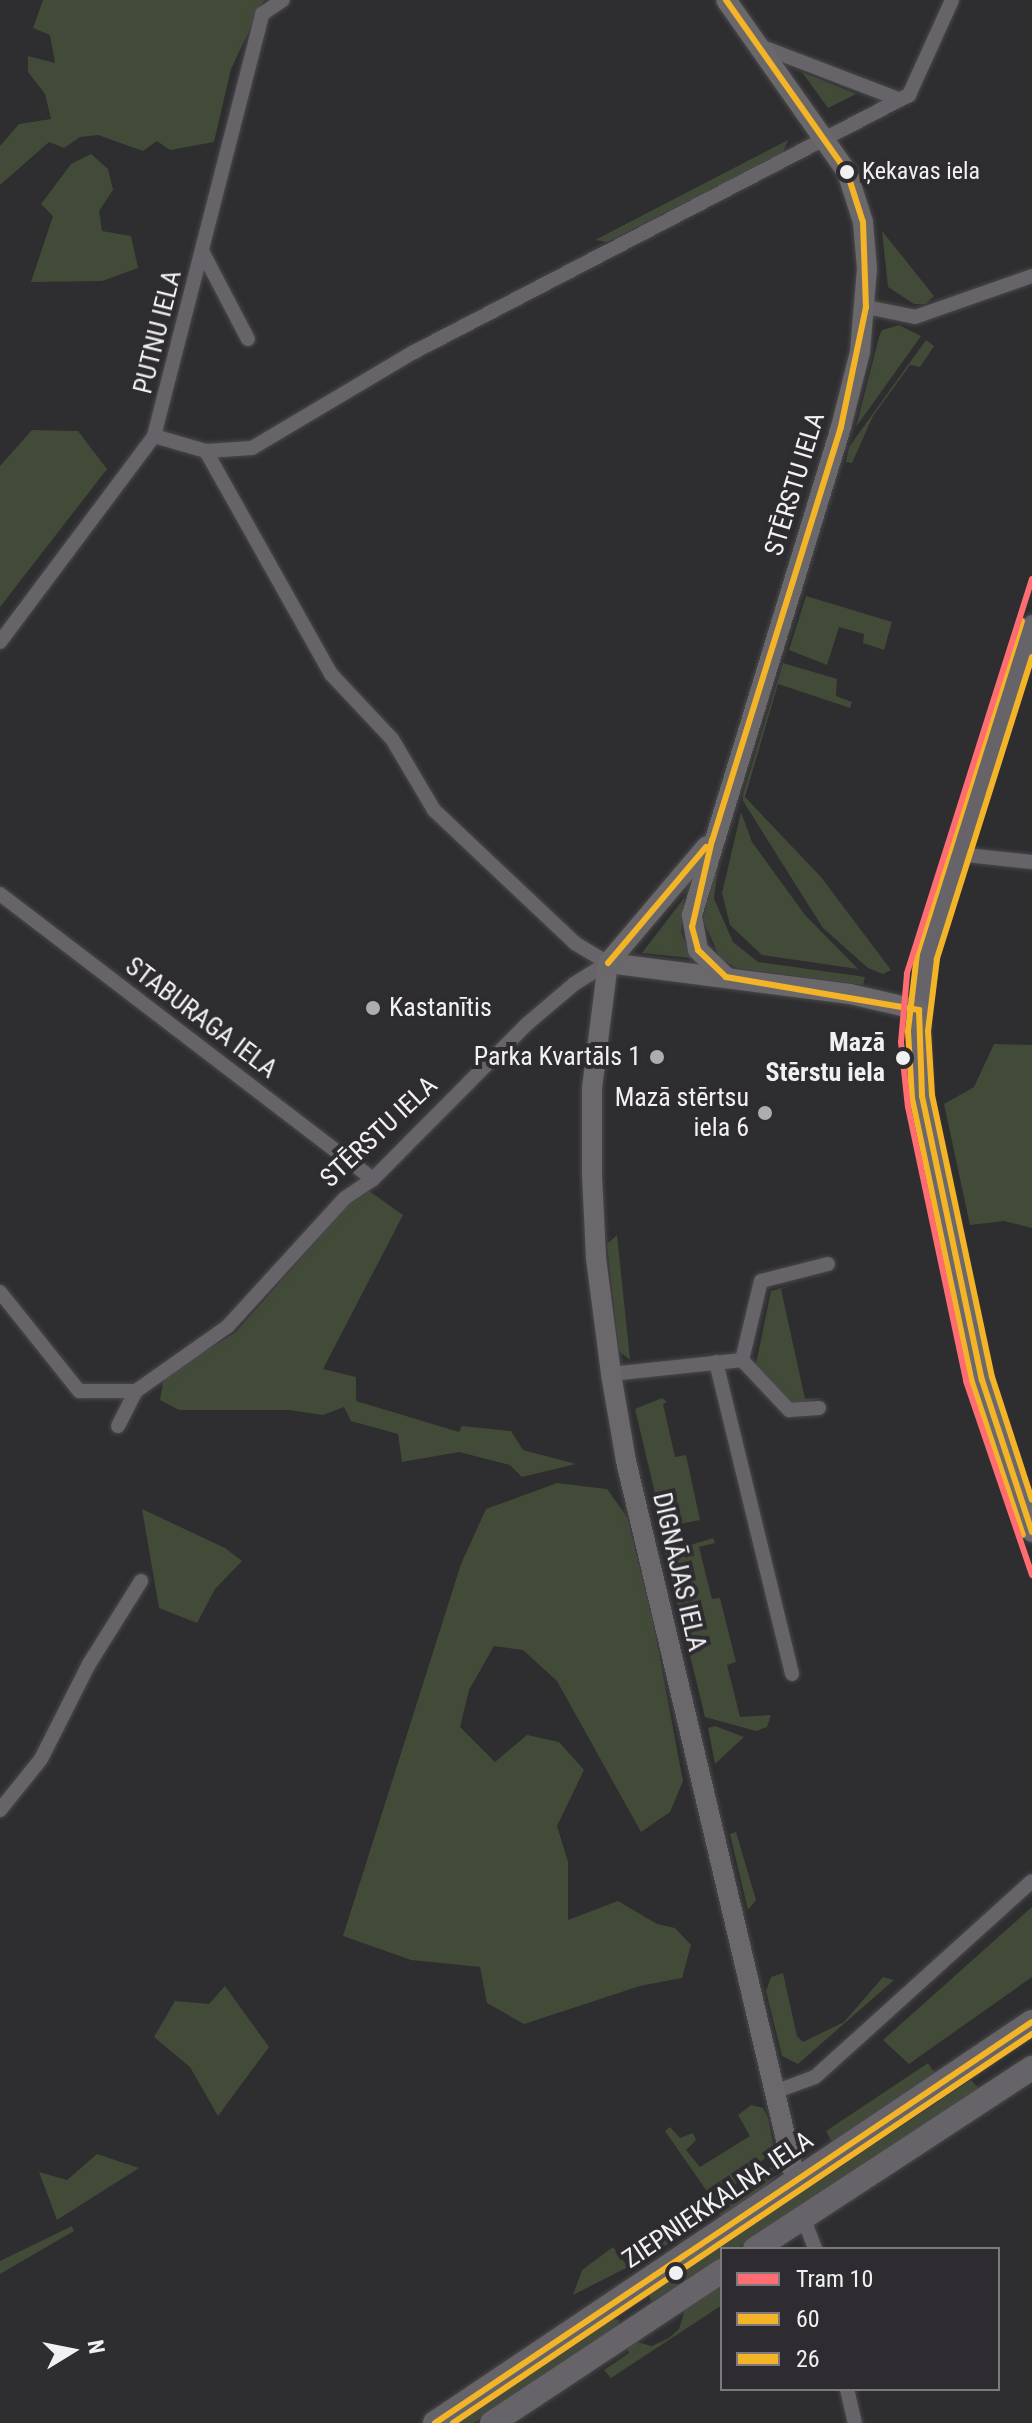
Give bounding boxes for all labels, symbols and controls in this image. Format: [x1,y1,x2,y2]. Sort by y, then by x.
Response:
place label: Ķekavas iela [862,158,980,186]
marker: Ķekavas iela [839,164,855,180]
street label: PUTNU IELA [128,267,188,397]
street label: STĒRSTU IELA [758,409,832,559]
street label: STABURAGA IELA [119,951,283,1085]
place label: Kastanītis [389,992,492,1024]
marker: Kastanītis [364,999,382,1017]
place label: Mazā Stērstu iela [766,1027,885,1088]
place label: Parka Kvartāls 1 [474,1041,641,1073]
marker: Mazā Stērstu iela [892,1047,914,1069]
marker: Parka Kvartāls 1 [648,1048,666,1066]
street label: STĒRSTU IELA [314,1070,444,1194]
place label: Mazā stērtsu iela 6 [615,1082,749,1144]
marker: Mazā stērtsu iela 6 [756,1104,774,1122]
street label: DIGNĀJAS IELA [646,1490,712,1654]
street label: ZIEPNIEKKALNA IELA [617,2125,819,2275]
legend [720,2247,1000,2391]
unlabelled marker [668,2265,684,2281]
text: Tram 10 [796,2265,873,2293]
text: 60 [796,2305,820,2333]
north arrow [32,2311,112,2391]
text: N [83,2338,110,2356]
text: 26 [796,2345,820,2373]

